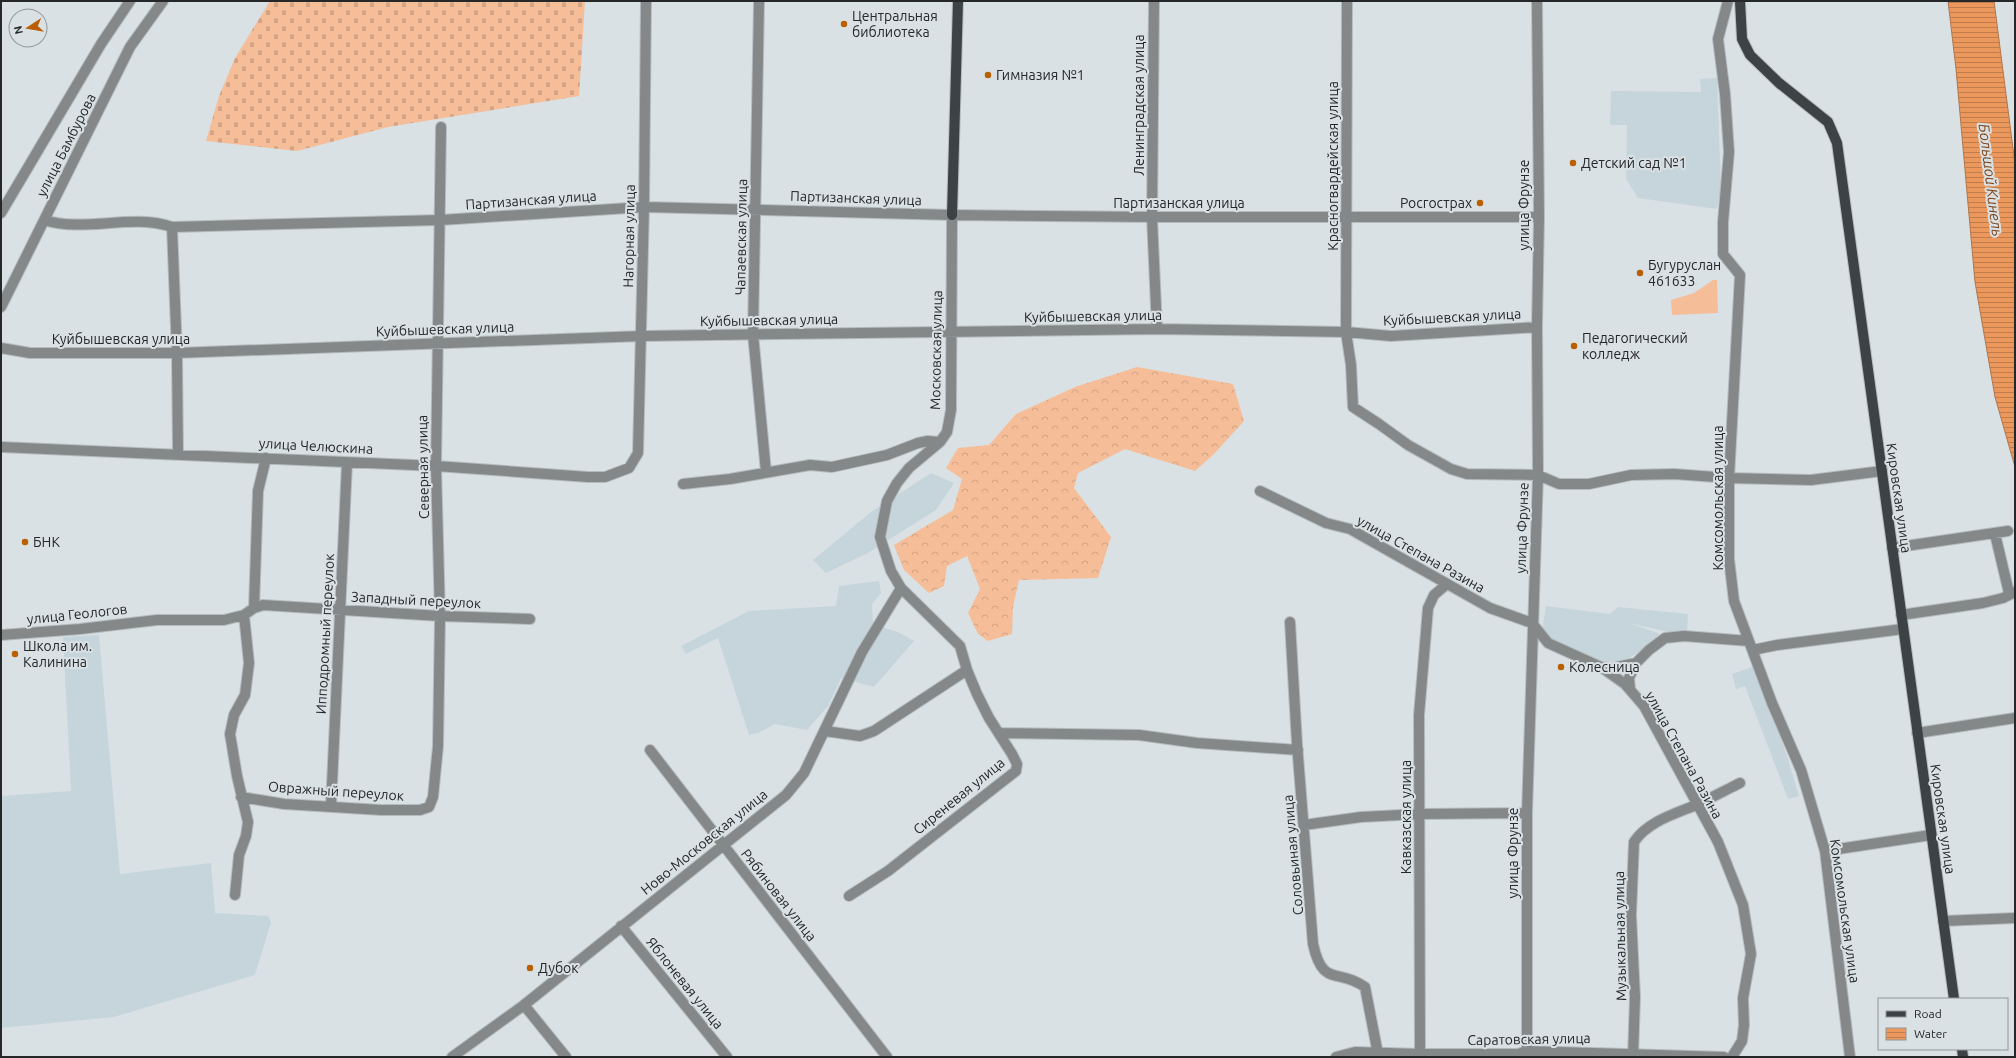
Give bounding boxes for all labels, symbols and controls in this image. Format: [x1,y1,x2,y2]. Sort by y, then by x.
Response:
north arrow [8,8,48,48]
place label: Центральная библиотека [852,8,938,40]
marker: Центральная библиотека [839,19,849,29]
text: N [11,25,25,35]
street label: Ленинградская улица [1131,34,1147,176]
place label: Гимназия №1 [996,67,1085,83]
marker: Гимназия №1 [983,70,993,80]
street label: Красногвардейская улица [1325,81,1341,251]
street label: улица Бамбурова [33,91,99,199]
water label: Большой Кинель [1976,123,2006,237]
place label: Детский сад №1 [1581,155,1687,171]
marker: Детский сад №1 [1568,158,1578,168]
street label: улица Фрунзе [1516,159,1532,251]
street label: Чапаевская улица [732,179,750,295]
street label: Нагорная улица [620,184,638,288]
street label: Партизанская улица [465,187,597,213]
street label: Партизанская улица [790,188,922,208]
street label: Партизанская улица [1113,195,1245,211]
place label: Росгострах [1400,195,1472,211]
marker: Росгострах [1475,198,1485,208]
place label: Бугуруслан 461633 [1648,257,1721,289]
marker: Бугуруслан 461633 [1635,268,1645,278]
street label: Московская улица [927,290,945,410]
street label: Куйбышевская улица [1382,305,1522,329]
street label: Куйбышевская улица [1024,307,1162,325]
street label: Куйбышевская улица [700,311,838,329]
street label: Куйбышевская улица [376,319,514,339]
place label: Педагогический колледж [1582,330,1688,362]
street label: Куйбышевская улица [52,331,190,347]
marker: Педагогический колледж [1569,341,1579,351]
street label: Северная улица [414,415,432,519]
street label: Комсомольская улица [1710,425,1726,571]
street label: улица Челюскина [258,435,374,457]
street label: Кировская улица [1883,442,1915,554]
street label: улица Фрунзе [1512,482,1532,574]
street label: улица Степана Разина [1354,512,1488,596]
place label: БНК [33,534,60,550]
marker: БНК [20,537,30,547]
street label: Ипподромный переулок [313,553,337,715]
street label: Западный переулок [350,589,482,611]
street label: улица Геологов [26,601,128,627]
place label: Школа им. Калинина [23,638,92,670]
marker: Школа им. Калинина [10,649,20,659]
place label: Колесница [1569,659,1640,675]
marker: Колесница [1556,662,1566,672]
street label: улица Степана Разина [1642,688,1726,822]
street label: Сиреневая улица [910,754,1008,838]
street label: Кавказская улица [1398,760,1414,874]
street label: Кировская улица [1927,763,1959,875]
street label: Овражный переулок [267,778,405,804]
street label: Ново-Московская улица [638,786,770,898]
street label: Соловьиная улица [1280,794,1306,916]
street label: улица Фрунзе [1505,807,1521,899]
street label: Комсомольская улица [1827,838,1863,984]
street label: Рябиновая улица [738,846,820,944]
street label: Музыкальная улица [1611,871,1629,1001]
street label: Яблоневая улица [643,934,727,1032]
place label: Дубок [538,960,579,976]
marker: Дубок [525,963,535,973]
legend [1878,998,2008,1050]
text: Road [1914,1007,1942,1020]
text: Water [1914,1027,1947,1040]
street label: Саратовская улица [1467,1030,1591,1048]

